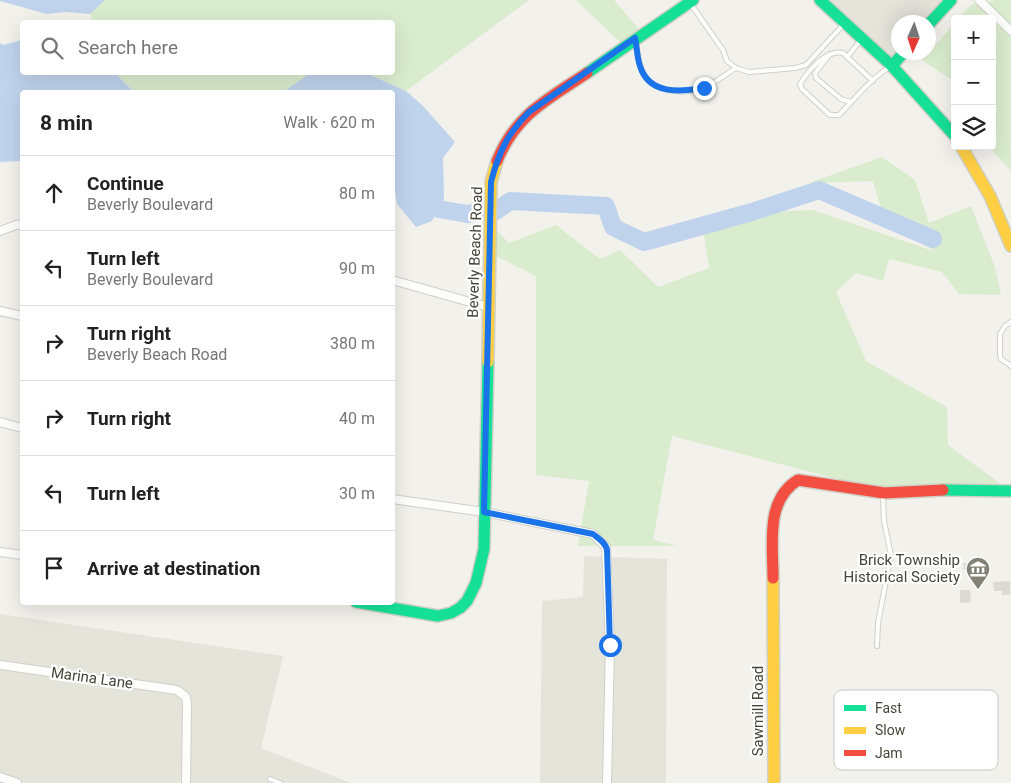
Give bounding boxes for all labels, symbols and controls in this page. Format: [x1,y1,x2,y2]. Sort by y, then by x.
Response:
north arrow [891,15,936,60]
map controls [951,15,996,150]
button: + [951,15,996,60]
search box [20,20,395,75]
icon: search [38,34,66,62]
text: Search here [78,36,178,59]
button: − [951,60,996,105]
route end [693,77,716,100]
button: layers [951,105,996,150]
text: 8 min [40,111,93,135]
text: Walk · 620 m [283,113,375,132]
text: Continue [87,172,164,195]
icon: ahead [40,179,68,207]
text: 80 m [339,184,375,203]
street label: Beverly Beach Road [464,186,486,318]
text: Beverly Boulevard [87,195,213,214]
text: Turn left [87,247,160,270]
icon: left [40,254,68,282]
text: 90 m [339,259,375,278]
text: Beverly Boulevard [87,270,213,289]
text: Turn right [87,322,171,345]
icon: right [40,329,68,357]
text: 380 m [330,334,375,353]
text: Beverly Beach Road [87,345,227,364]
icon: right [40,404,68,432]
text: Turn right [87,407,171,430]
text: 40 m [339,409,375,428]
icon: left [40,479,68,507]
text: Turn left [87,482,160,505]
text: 30 m [339,484,375,503]
place label: Brick Township Historical Society [844,551,960,586]
icon: arrive [40,554,68,582]
museum icon: Brick Township Historical Society [965,556,991,590]
text: Arrive at destination [87,557,260,580]
route start [599,634,622,657]
street label: Marina Lane [50,663,134,693]
street label: Sawmill Road [749,666,767,756]
legend [834,690,998,770]
text: Fast [875,700,902,716]
text: Slow [875,722,906,738]
text: Jam [875,745,903,761]

